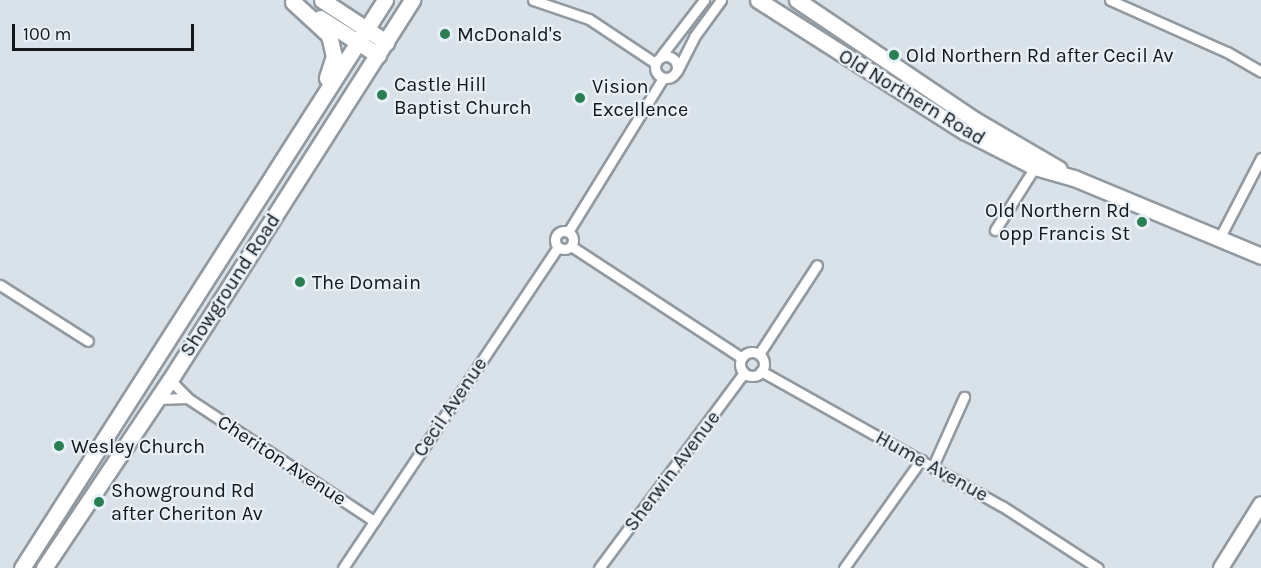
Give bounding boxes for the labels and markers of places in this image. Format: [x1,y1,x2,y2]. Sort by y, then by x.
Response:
place label: McDonald's [457,22,562,46]
marker: McDonald's [438,27,452,41]
place label: Old Northern Rd after Cecil Av [906,43,1174,67]
marker: Old Northern Rd after Cecil Av [887,48,901,62]
place label: Castle Hill Baptist Church [394,72,531,119]
place label: Vision Excellence [592,74,688,121]
marker: Castle Hill Baptist Church [375,88,389,102]
marker: Vision Excellence [573,91,587,105]
place label: Old Northern Rd opp Francis St [985,198,1130,245]
marker: Old Northern Rd opp Francis St [1135,215,1149,229]
place label: The Domain [312,270,421,294]
marker: The Domain [293,275,307,289]
place label: Wesley Church [71,434,205,458]
marker: Wesley Church [52,439,66,453]
place label: Showground Rd after Cheriton Av [111,478,263,525]
marker: Showground Rd after Cheriton Av [92,495,106,509]

